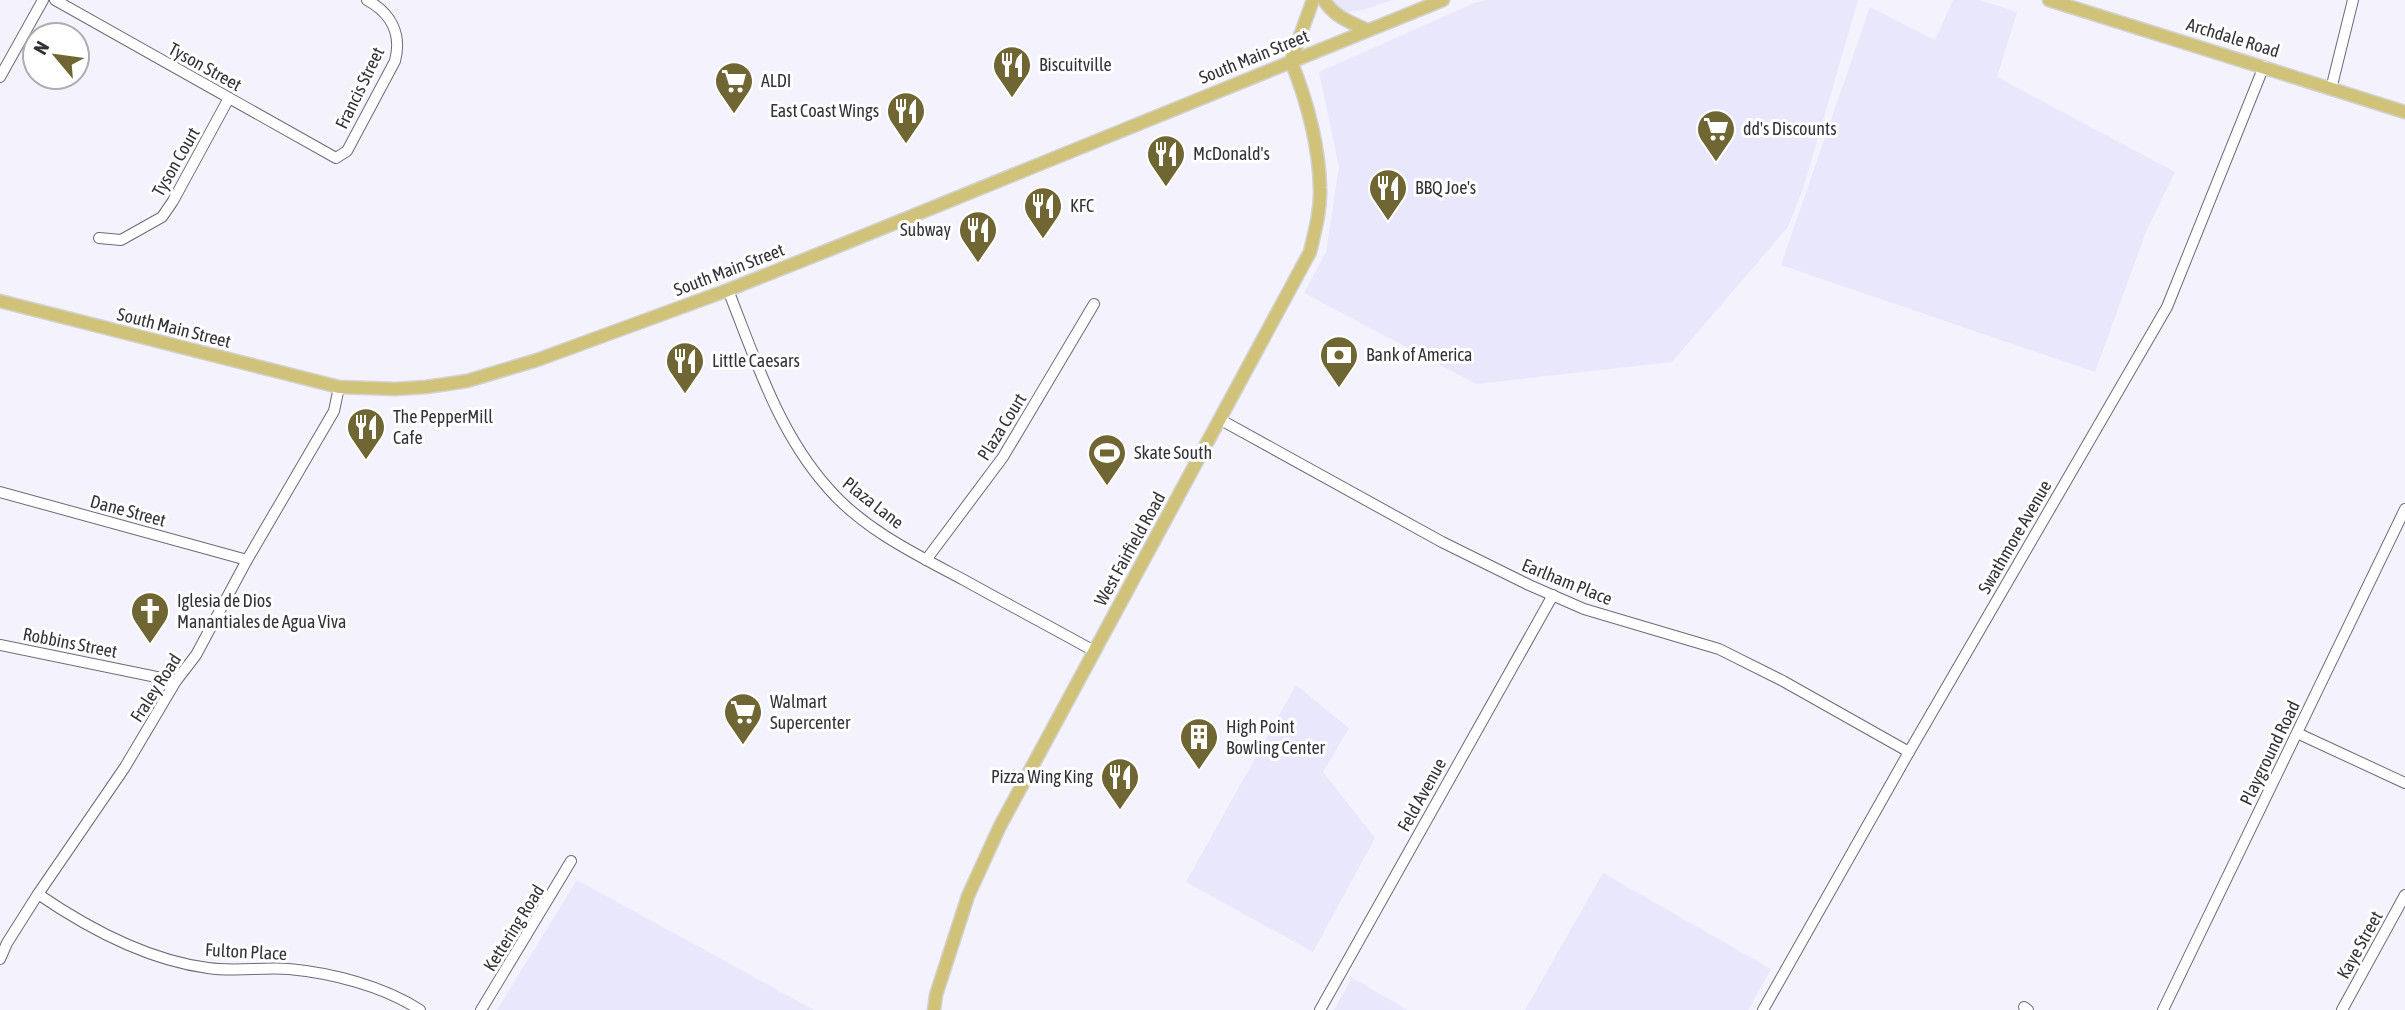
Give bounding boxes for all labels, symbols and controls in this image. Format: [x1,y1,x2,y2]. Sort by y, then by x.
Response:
street label: Archdale Road [2184,13,2282,62]
north arrow [21,21,91,91]
street label: South Main Street [1196,25,1312,88]
text: N [29,38,53,58]
street label: Tyson Street [165,38,245,95]
street label: Francis Street [331,44,388,132]
restaurant icon: Biscuitville [991,44,1033,99]
place label: Biscuitville [1039,54,1112,75]
supermarket icon: ALDI [713,60,755,115]
place label: ALDI [761,70,791,91]
restaurant icon: East Coast Wings [885,90,927,145]
place label: East Coast Wings [770,100,879,121]
supermarket icon: dd's Discounts [1695,108,1737,163]
place label: dd's Discounts [1743,118,1837,139]
street label: Tyson Court [147,124,204,200]
restaurant icon: McDonald's [1145,133,1187,188]
place label: McDonald's [1193,143,1270,164]
restaurant icon: BBQ Joe's [1367,167,1409,222]
place label: BBQ Joe's [1415,177,1476,198]
restaurant icon: KFC [1022,185,1064,240]
place label: KFC [1070,195,1094,216]
restaurant icon: Subway [957,209,999,264]
place label: Subway [900,219,951,240]
street label: South Main Street [671,239,787,300]
street label: South Main Street [115,303,233,352]
bank icon: Bank of America [1318,334,1360,389]
restaurant icon: Little Caesars [664,340,706,395]
place label: Bank of America [1366,344,1472,365]
place label: Little Caesars [712,350,800,371]
street label: Plaza Court [973,389,1030,464]
restaurant icon: The PepperMill Cafe [345,406,387,461]
place label: The PepperMill Cafe [393,406,493,448]
sports icon: Skate South [1086,432,1128,487]
place label: Skate South [1134,442,1212,463]
street label: Plaza Lane [839,472,908,533]
street label: Swathmore Avenue [1974,476,2056,597]
street label: West Fairfield Road [1090,488,1169,609]
street label: Dane Street [88,490,168,531]
street label: Earlham Place [1519,554,1615,609]
church icon: Iglesia de Dios Manantiales de Agua Viva [129,590,171,645]
place label: Iglesia de Dios Manantiales de Agua Viva [177,590,346,632]
street label: Robbins Street [21,623,119,662]
street label: Fraley Road [126,650,185,726]
supermarket icon: Walmart Supercenter [722,691,764,746]
place label: Walmart Supercenter [770,691,851,733]
street label: Playground Road [2235,697,2304,808]
building icon: High Point Bowling Center [1178,716,1220,771]
place label: High Point Bowling Center [1226,716,1326,758]
street label: Feld Avenue [1393,754,1450,835]
restaurant icon: Pizza Wing King [1099,756,1141,811]
place label: Pizza Wing King [991,766,1093,787]
street label: Kettering Road [479,881,548,975]
street label: Kaye Street [2332,907,2387,982]
street label: Fulton Place [205,939,288,964]

